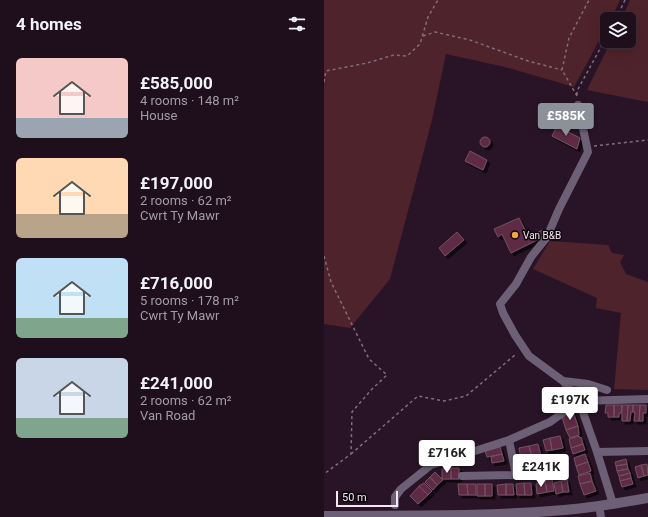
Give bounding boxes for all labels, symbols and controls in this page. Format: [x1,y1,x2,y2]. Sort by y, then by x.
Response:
map controls [600,12,636,48]
button: layers [600,12,636,48]
icon: filters [286,13,308,35]
text: 4 homes [16,14,82,34]
text: £585,000 [140,73,213,93]
icon: home [48,74,96,122]
text: 4 rooms · 148 m² [140,93,239,108]
pin: £585K [538,103,594,137]
text: House [140,108,177,123]
text: £585K [547,108,585,123]
text: £197,000 [140,173,213,193]
icon: home [48,174,96,222]
text: 2 rooms · 62 m² [140,193,232,208]
text: Cwrt Ty Mawr [140,208,219,223]
marker: Van B&B [510,230,520,240]
place label: Van B&B [523,230,561,241]
text: £716,000 [140,273,213,293]
icon: home [48,274,96,322]
text: 5 rooms · 178 m² [140,293,239,308]
text: Cwrt Ty Mawr [140,308,219,323]
text: £241,000 [140,373,213,393]
icon: home [48,374,96,422]
pin: £197K [542,387,598,421]
text: £197K [551,392,589,407]
text: 2 rooms · 62 m² [140,393,232,408]
text: Van Road [140,408,195,423]
pin: £716K [419,440,475,474]
text: £716K [428,445,466,460]
pin: £241K [513,454,569,488]
text: £241K [522,459,560,474]
scale bar [336,489,398,508]
text: 50 m [342,491,367,504]

